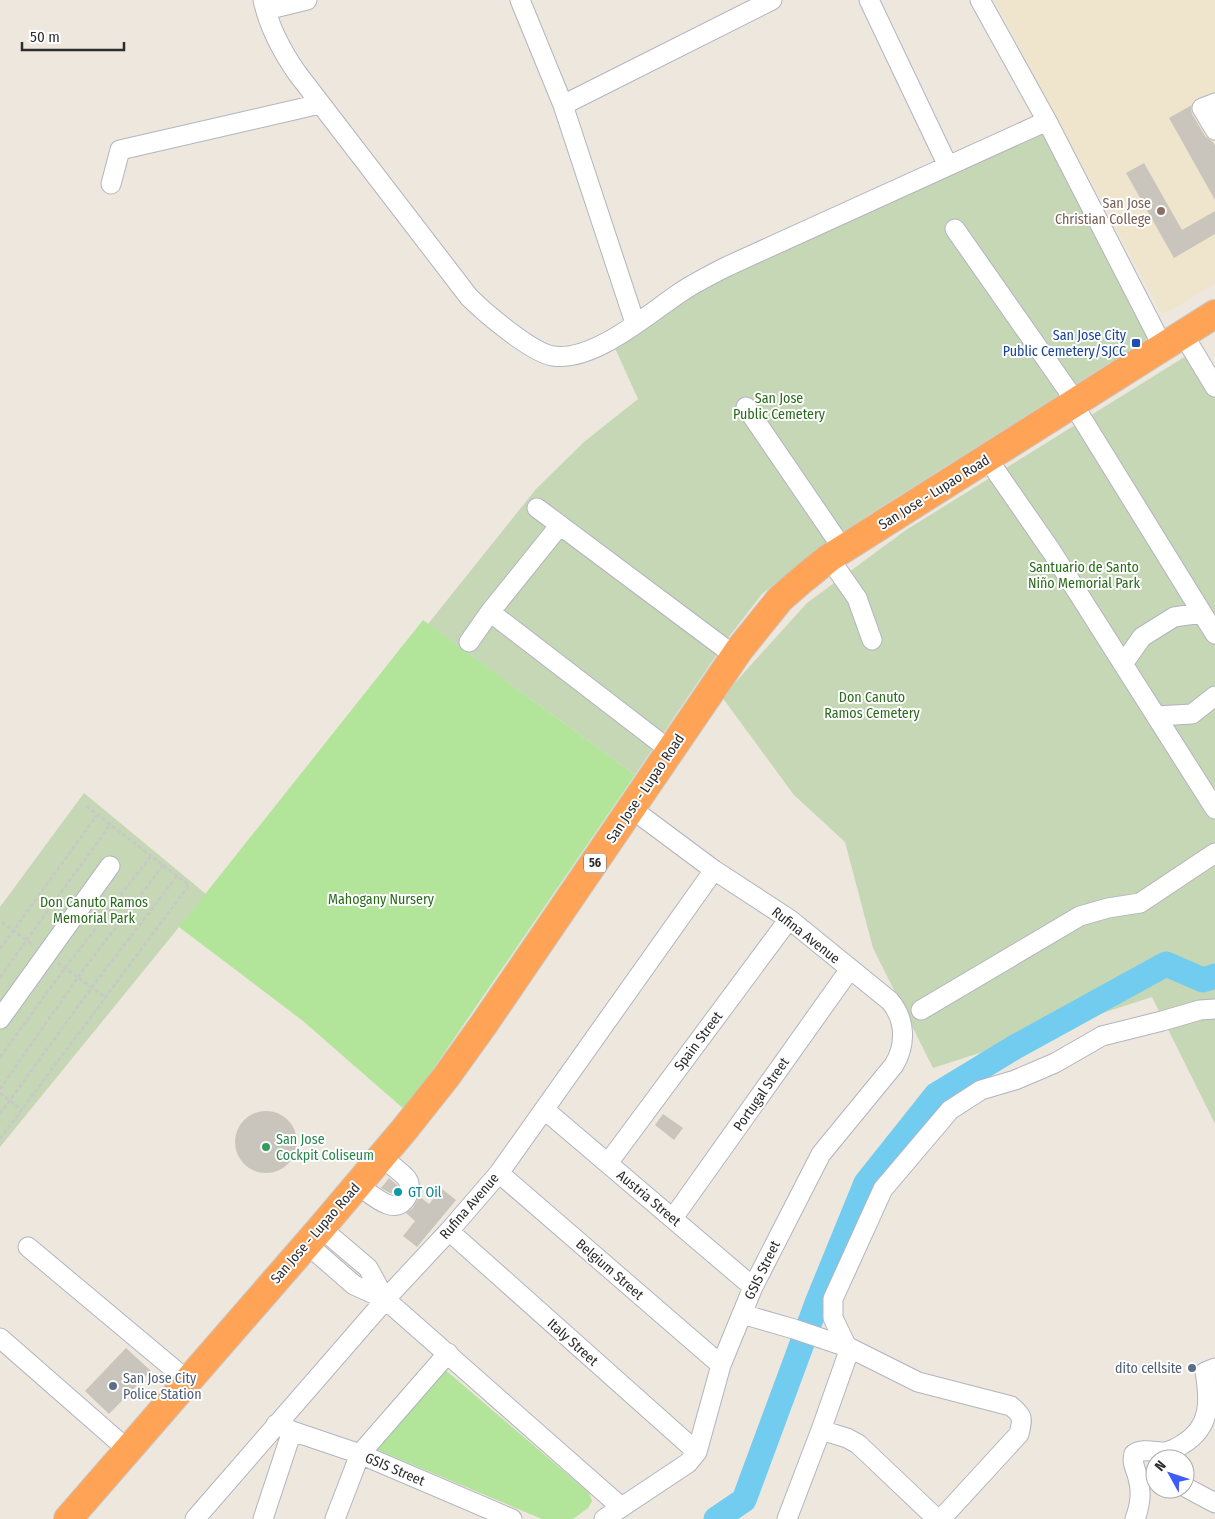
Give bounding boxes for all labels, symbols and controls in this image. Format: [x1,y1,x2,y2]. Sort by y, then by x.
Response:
scale bar [22,20,125,52]
text: 50 m [30,28,60,46]
place label: San Jose Christian College [1055,195,1151,228]
marker: San Jose Christian College [1155,205,1167,217]
place label: San Jose City Public Cemetery/SJCC [1003,327,1127,360]
marker: San Jose City Public Cemetery/SJCC [1130,337,1142,349]
park label: San Jose Public Cemetery [733,390,826,423]
street label: San Jose - Lupao Road [876,451,993,533]
park label: Santuario de Santo Niño Memorial Park [1028,559,1140,592]
park label: Don Canuto Ramos Cemetery [824,689,921,722]
street label: San Jose - Lupao Road [603,731,688,846]
road number: 56 [584,854,606,872]
park label: Mahogany Nursery [328,891,435,908]
park label: Don Canuto Ramos Memorial Park [40,894,148,927]
street label: Rufina Avenue [768,903,843,967]
street label: Spain Street [671,1008,726,1074]
street label: Portugal Street [730,1054,793,1134]
place label: San Jose Cockpit Coliseum [276,1131,374,1164]
marker: San Jose Cockpit Coliseum [260,1141,272,1153]
street label: Austria Street [613,1167,684,1230]
street label: Rufina Avenue [436,1170,503,1243]
street label: San Jose - Lupao Road [267,1180,364,1287]
place label: GT Oil [408,1184,442,1201]
marker: GT Oil [392,1186,404,1198]
street label: Belgium Street [572,1235,647,1304]
street label: GSIS Street [741,1238,784,1302]
street label: Italy Street [544,1315,602,1370]
place label: dito cellsite [1115,1360,1182,1377]
marker: dito cellsite [1186,1362,1198,1374]
place label: San Jose City Police Station [123,1370,202,1403]
marker: San Jose City Police Station [107,1380,119,1392]
street label: GSIS Street [362,1449,428,1490]
north arrow [1145,1449,1195,1499]
text: N [1151,1457,1170,1475]

